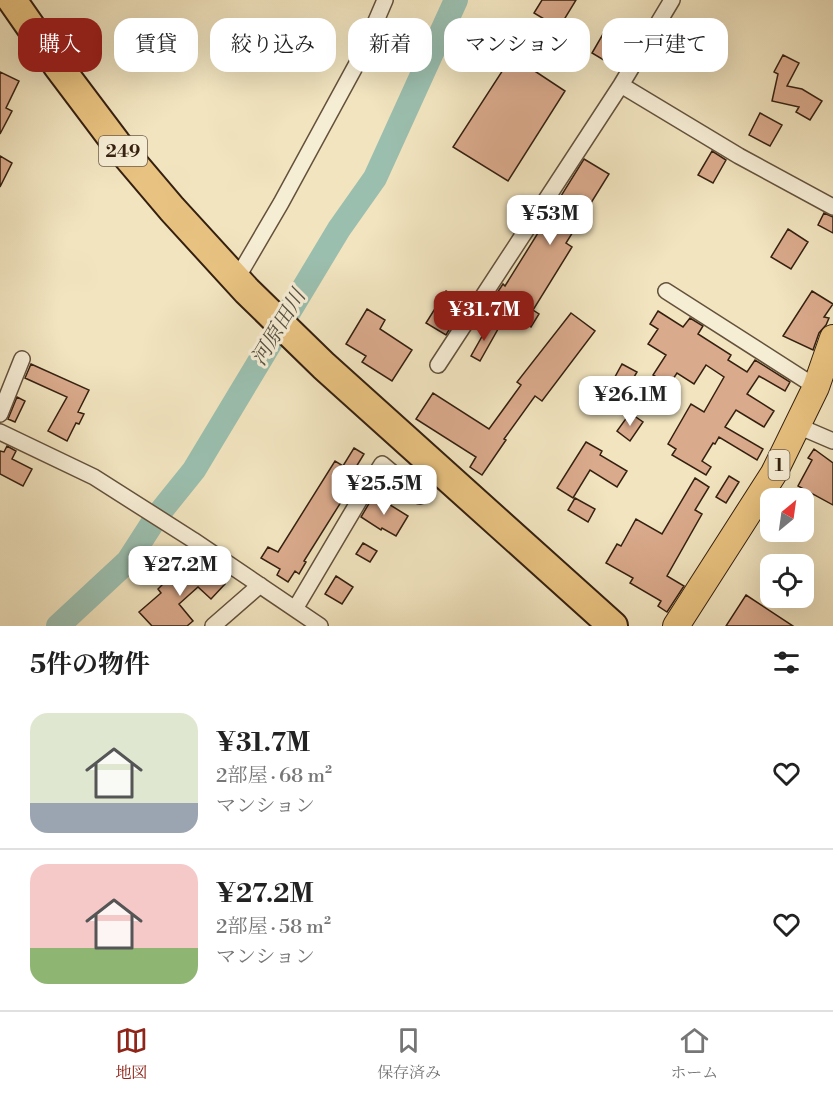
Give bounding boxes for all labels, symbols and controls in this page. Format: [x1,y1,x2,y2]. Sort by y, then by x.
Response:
chip: 購入 [18,18,102,72]
chip: 賃貸 [114,18,198,72]
chip: 絞り込み [210,18,336,72]
chip: 新着 [348,18,432,72]
chip: マンション [444,18,590,72]
chip: 一戸建て [602,18,728,72]
road number: 249 [99,136,147,166]
pin: ¥53M [514,195,586,246]
text: ¥53M [521,202,579,227]
water label: 河原田川 [246,284,313,371]
pin: ¥31.7M [435,291,533,342]
text: ¥31.7M [448,298,520,323]
pin: ¥26.1M [581,376,679,427]
text: ¥26.1M [593,383,667,408]
road number: 1 [768,450,790,480]
pin: ¥25.5M [335,465,433,516]
text: ¥25.5M [346,472,422,497]
north arrow [760,488,814,542]
map controls [760,488,814,608]
pin: ¥27.2M [131,546,229,597]
text: ¥27.2M [142,553,218,578]
button: locate [760,554,814,608]
icon: filters [770,646,803,679]
text: 5件の物件 [30,649,150,681]
text: ¥31.7M [216,727,310,759]
icon: home [78,737,150,809]
icon: heart [770,757,803,790]
text: 2部屋 · 68 m² [216,764,332,789]
text: マンション [216,794,315,819]
text: ¥27.2M [216,878,314,910]
icon: home [78,888,150,960]
icon: heart [770,908,803,941]
text: 2部屋 · 58 m² [216,915,331,940]
text: マンション [216,945,315,970]
tab: 地図 [115,1024,148,1083]
tab: 保存済み [377,1024,441,1083]
tab: ホーム [670,1024,718,1083]

